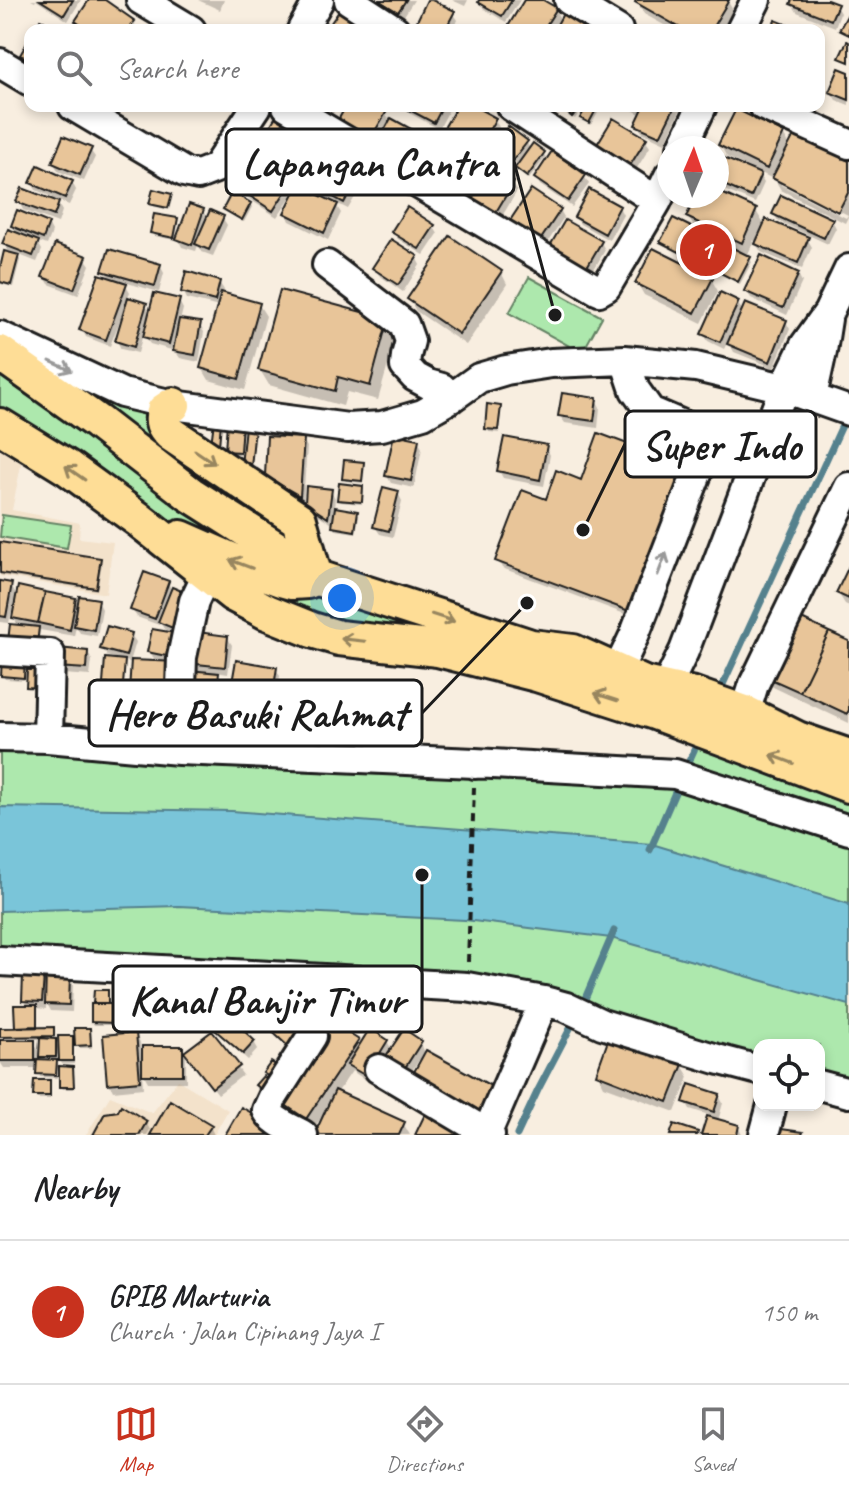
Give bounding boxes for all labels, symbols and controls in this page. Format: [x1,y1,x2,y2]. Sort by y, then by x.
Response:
search box [24,24,825,112]
icon: search [52,46,96,90]
text: Search here [116,49,238,87]
callout: Lapangan Cantra [226,129,514,195]
north arrow [657,136,729,208]
text: Lapangan Cantra [242,137,501,190]
pin: 1 [680,220,732,280]
one-way arrow [48,359,73,374]
callout: Super Indo [625,411,816,477]
text: Super Indo [641,419,803,472]
one-way arrow [193,448,215,465]
one-way arrow [64,465,86,481]
one-way arrow [656,552,670,577]
one-way arrow [229,556,254,570]
your location [322,578,362,618]
one-way arrow [430,612,455,627]
one-way arrow [341,632,367,647]
callout: Hero Basuki Rahmat [89,680,422,746]
text: Hero Basuki Rahmat [106,688,412,741]
one-way arrow [594,688,619,703]
one-way arrow [770,751,795,765]
callout: Kanal Banjir Timur [113,966,422,1032]
text: Kanal Banjir Timur [129,974,410,1027]
map controls [753,1039,825,1111]
button: locate [753,1039,825,1111]
text: Nearby [32,1166,118,1209]
text: GPIB Marturia [108,1277,269,1315]
text: 1 [52,1296,64,1329]
text: 150 m [761,1296,817,1329]
text: Church · Jalan Cipinang Jaya I [108,1315,379,1348]
tab: Map [114,1402,158,1478]
tab: Directions [386,1402,463,1478]
tab: Saved [691,1402,735,1478]

